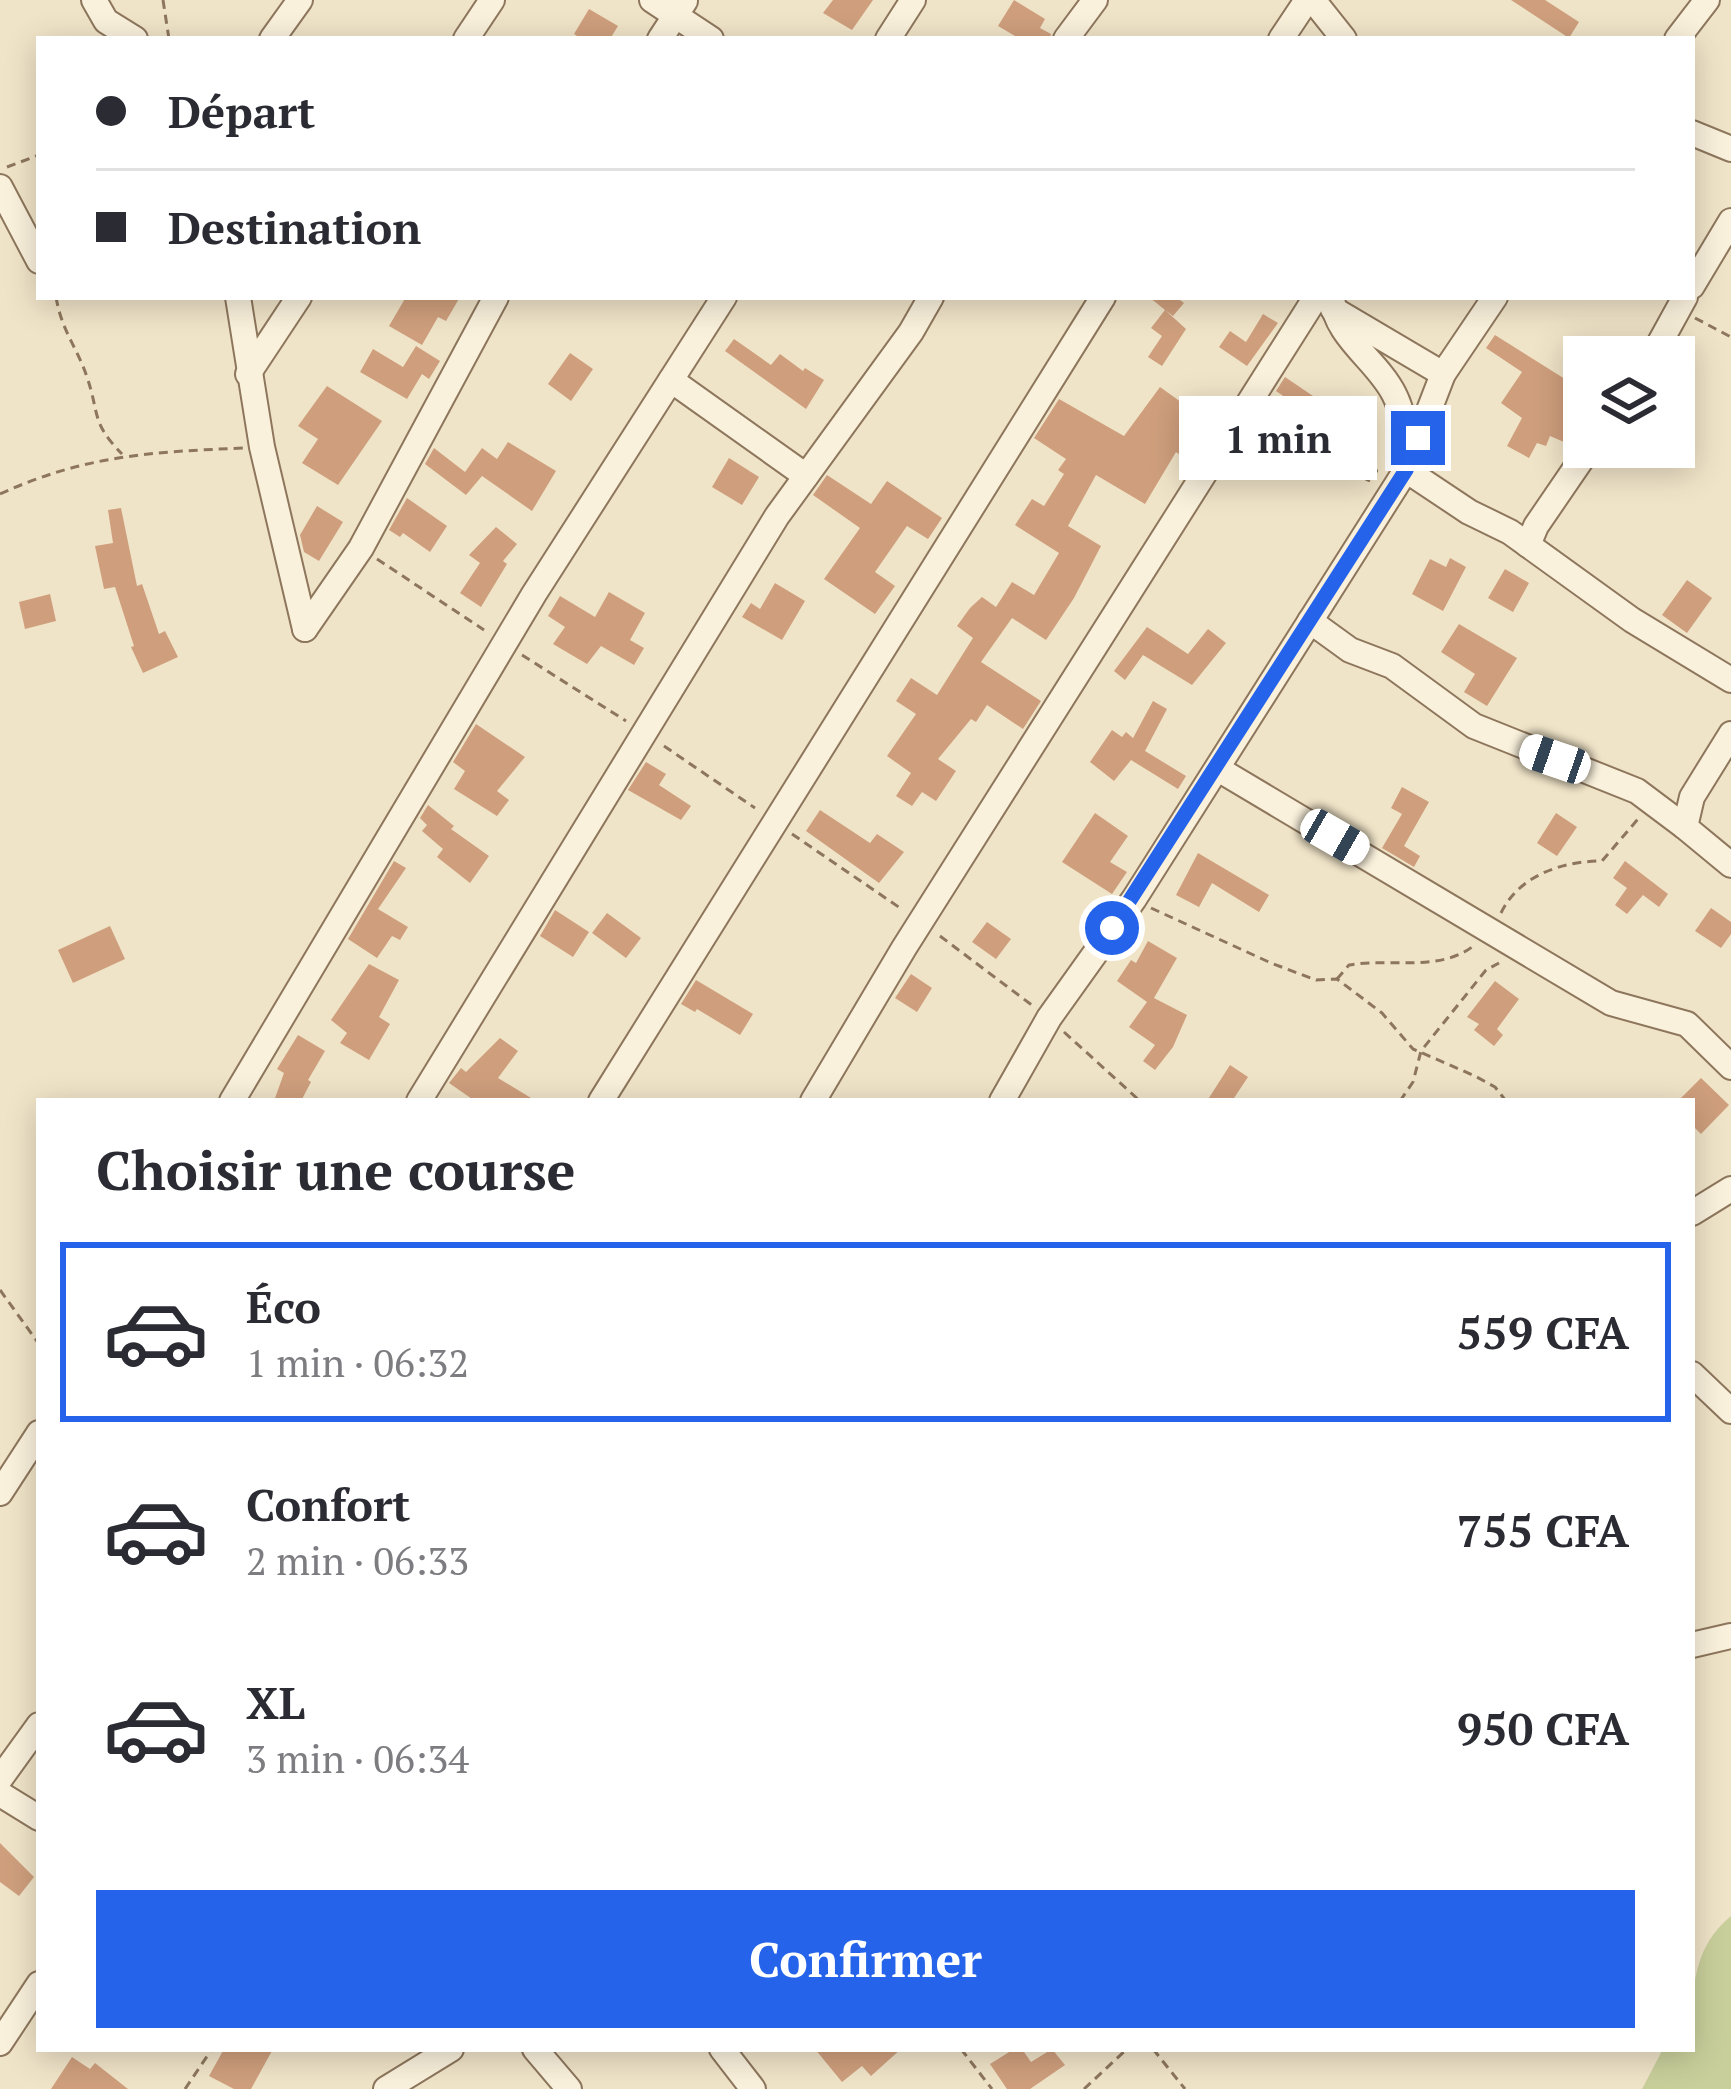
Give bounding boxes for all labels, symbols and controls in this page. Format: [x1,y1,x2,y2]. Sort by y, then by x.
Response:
text: Départ [168,81,315,141]
text: Destination [168,197,421,257]
map controls [1563,336,1695,468]
button: layers [1563,336,1695,468]
callout: 1 min [1178,396,1376,480]
route end [1391,411,1445,465]
text: 1 min [1225,412,1331,464]
car [1515,730,1595,788]
car [1295,803,1375,871]
route start [1085,901,1139,955]
text: Choisir une course [96,1134,576,1205]
text: Éco [246,1276,321,1336]
icon: car [102,1278,210,1386]
text: 559 CFA [1457,1302,1629,1362]
text: 1 min · 06:32 [246,1336,469,1388]
text: Confort [246,1474,410,1534]
icon: car [102,1476,210,1584]
text: 755 CFA [1457,1500,1629,1560]
text: 2 min · 06:33 [246,1534,469,1586]
text: XL [246,1672,305,1732]
icon: car [102,1674,210,1782]
text: 950 CFA [1457,1698,1629,1758]
text: 3 min · 06:34 [246,1732,469,1784]
button: Confirmer [96,1890,1635,2028]

